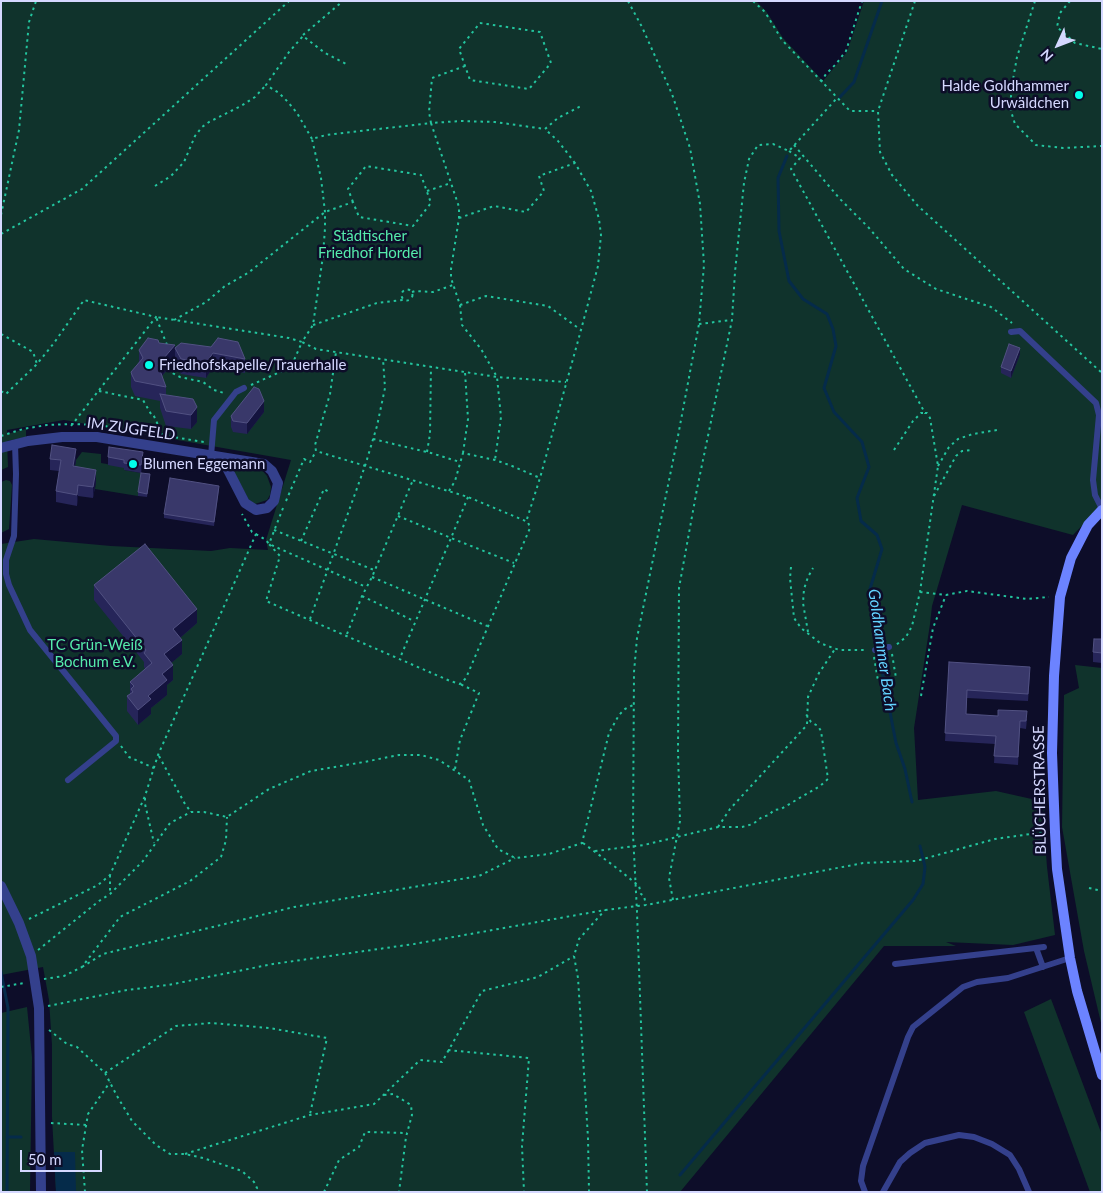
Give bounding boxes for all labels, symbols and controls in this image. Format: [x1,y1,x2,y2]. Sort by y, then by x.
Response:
north arrow [1033,20,1083,70]
text: N [1037,46,1057,65]
place label: Halde Goldhammer Urwäldchen [941,77,1069,112]
marker: Halde Goldhammer Urwäldchen [1073,89,1085,101]
park label: Städtischer Friedhof Hordel [318,227,422,262]
place label: Friedhofskapelle/Trauerhalle [159,356,346,374]
marker: Friedhofskapelle/Trauerhalle [143,359,155,371]
street label: IM ZUGFELD [86,414,176,444]
place label: Blumen Eggemann [143,455,265,473]
marker: Blumen Eggemann [127,458,139,470]
water label: Goldhammer Bach [864,588,900,712]
park label: TC Grün-Weiß Bochum e.V. [47,636,143,671]
street label: BLÜCHERSTRASSE [1030,725,1050,855]
scale bar [22,1140,105,1172]
text: 50 m [28,1150,62,1168]

